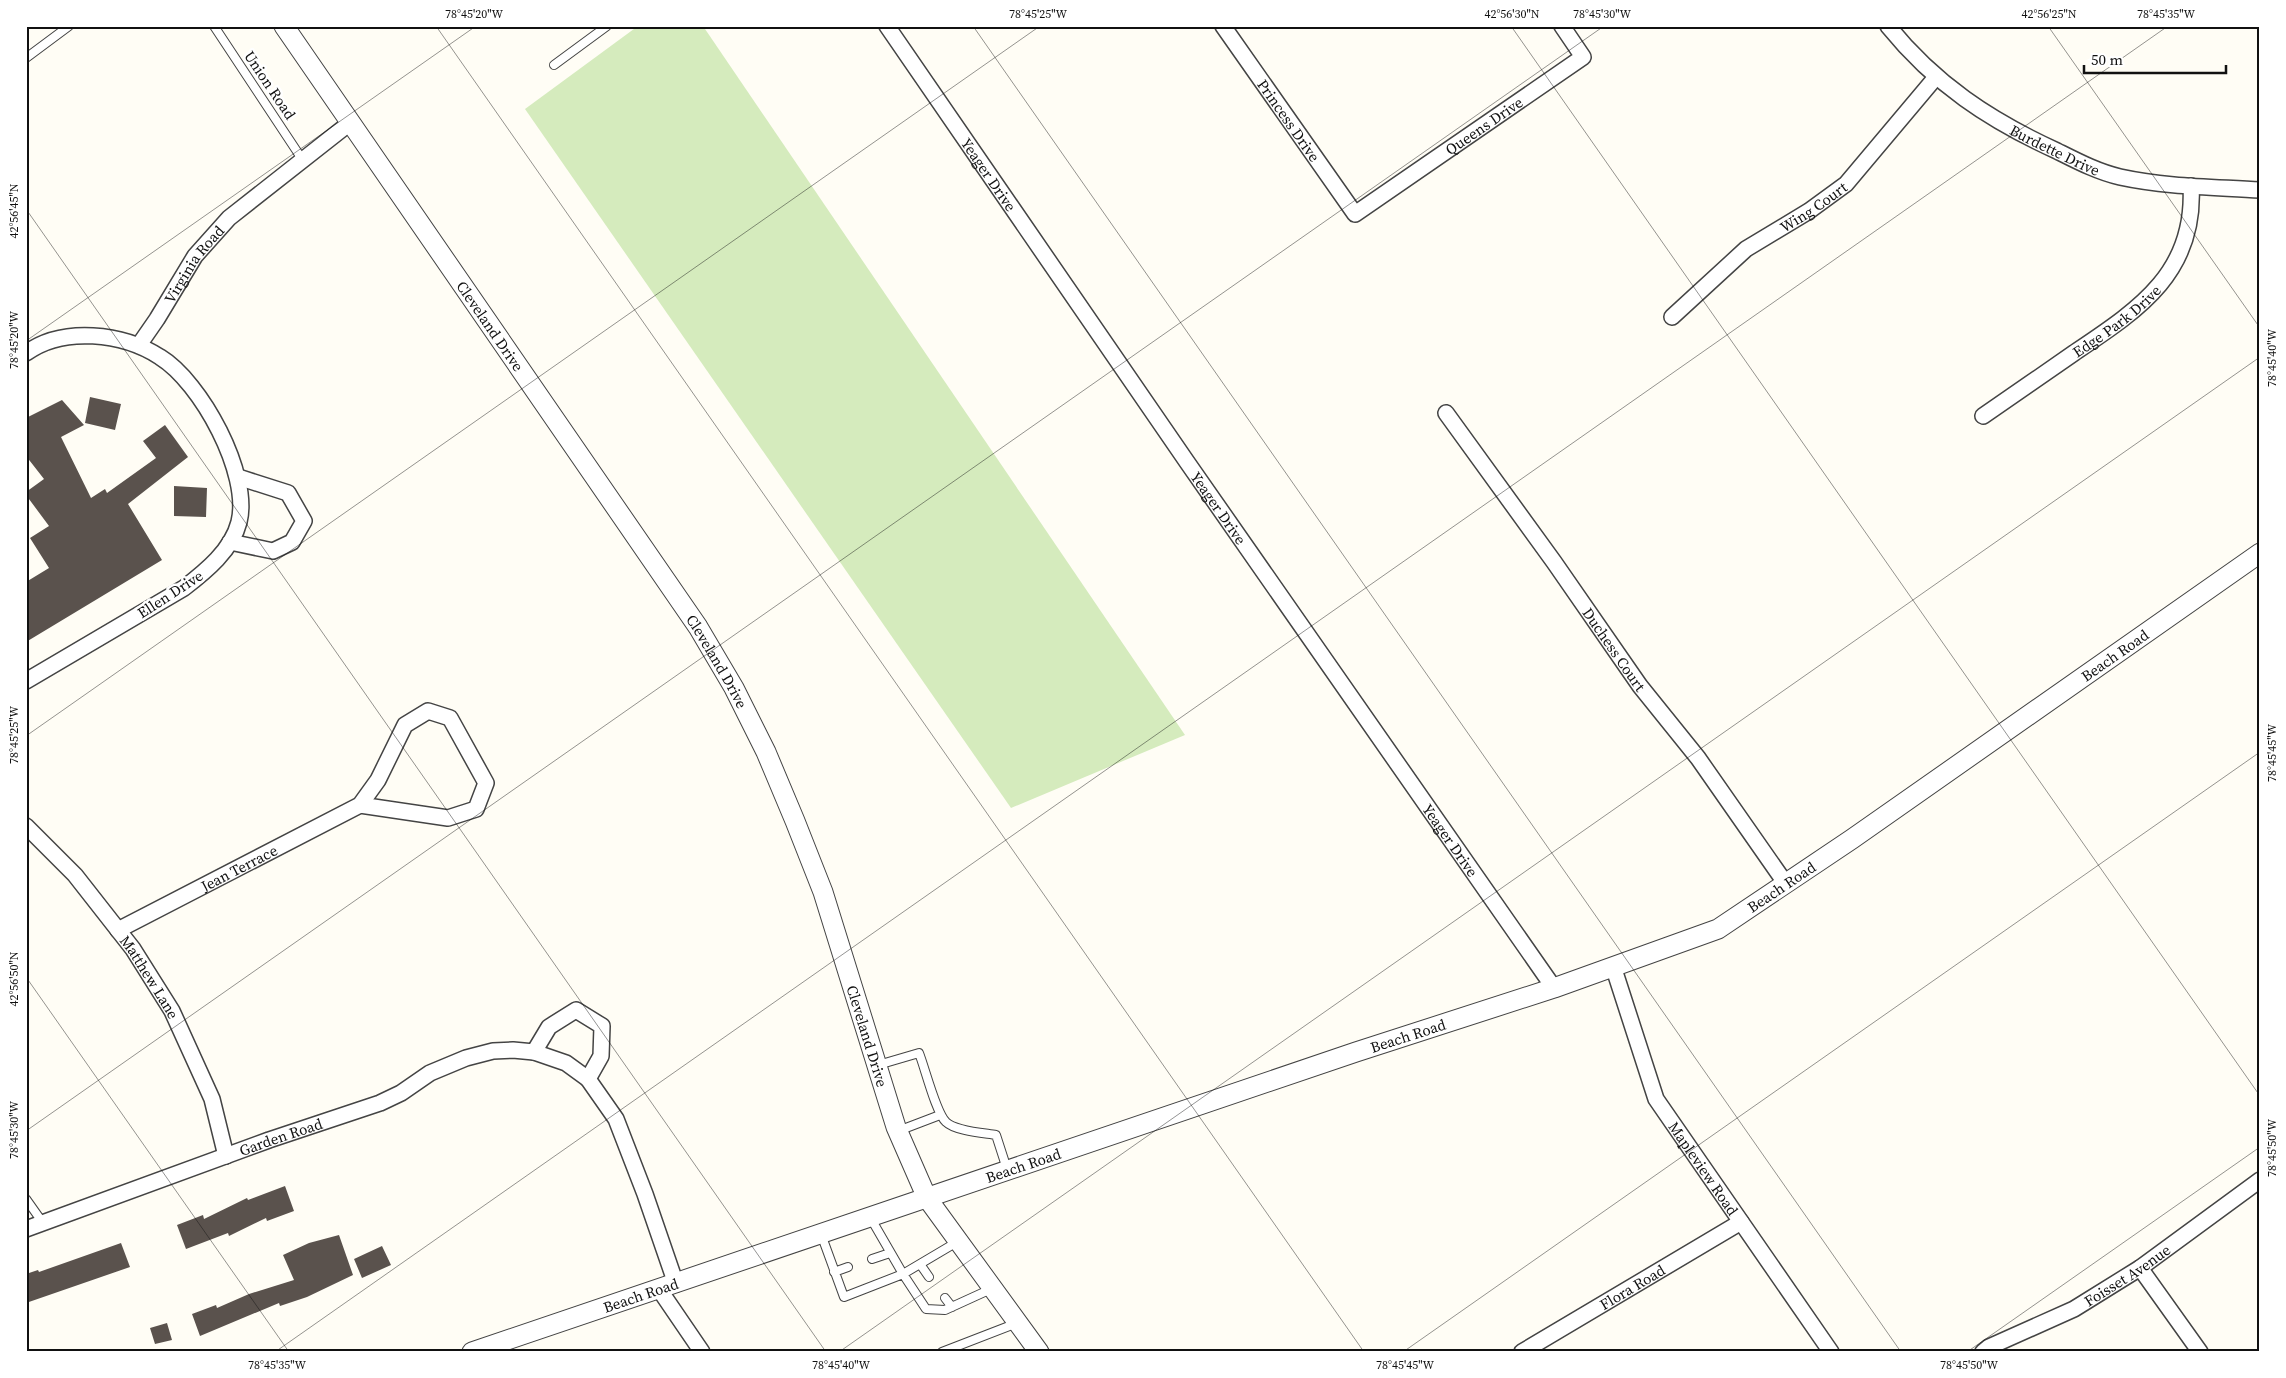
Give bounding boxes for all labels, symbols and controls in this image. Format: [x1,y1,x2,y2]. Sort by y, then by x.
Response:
text: 78°45'20"W [445,6,503,22]
text: 78°45'25"W [1009,6,1067,22]
text: 42°56'30"N [1484,6,1540,22]
text: 78°45'30"W [1573,6,1631,22]
text: 42°56'25"N [2021,6,2077,22]
text: 78°45'35"W [2137,6,2195,22]
scale bar [2084,42,2226,74]
street label: Union Road [239,46,301,124]
text: 50 m [2091,49,2123,70]
street label: Princess Drive [1253,75,1326,166]
street label: Queens Drive [1441,91,1527,159]
street label: Burdette Drive [2006,119,2103,181]
street label: Yeager Drive [956,134,1022,215]
street label: Wing Court [1776,176,1851,237]
text: 42°56'45"N [6,183,22,239]
street label: Virginia Road [159,220,229,307]
street label: Cleveland Drive [452,276,529,375]
street label: Edge Park Drive [2068,280,2165,362]
text: 78°45'20"W [6,311,22,369]
text: 78°45'40"W [2264,329,2280,387]
street label: Yeager Drive [1186,467,1252,549]
street label: Ellen Drive [133,565,207,623]
street label: Duchess Court [1578,603,1651,696]
street label: Cleveland Drive [682,610,753,712]
street label: Beach Road [2077,624,2153,686]
text: 78°45'25"W [6,706,22,764]
text: 78°45'45"W [2264,724,2280,782]
street label: Yeager Drive [1418,799,1484,881]
street label: Jean Terrace [196,839,281,897]
street label: Beach Road [1743,856,1820,917]
street label: Matthew Lane [115,931,185,1022]
text: 42°56'50"N [6,951,22,1007]
street label: Cleveland Drive [842,982,893,1090]
street label: Beach Road [1367,1013,1449,1057]
text: 78°45'30"W [6,1101,22,1159]
street label: Garden Road [236,1112,326,1161]
street label: Mapleview Road [1664,1117,1744,1220]
text: 78°45'50"W [2264,1119,2280,1177]
street label: Beach Road [983,1142,1064,1187]
street label: Foisset Avenue [2080,1239,2175,1311]
street label: Flora Road [1595,1259,1669,1314]
street label: Beach Road [600,1272,681,1317]
text: 78°45'35"W [248,1357,306,1373]
text: 78°45'40"W [812,1357,870,1373]
text: 78°45'45"W [1376,1357,1434,1373]
text: 78°45'50"W [1940,1357,1998,1373]

